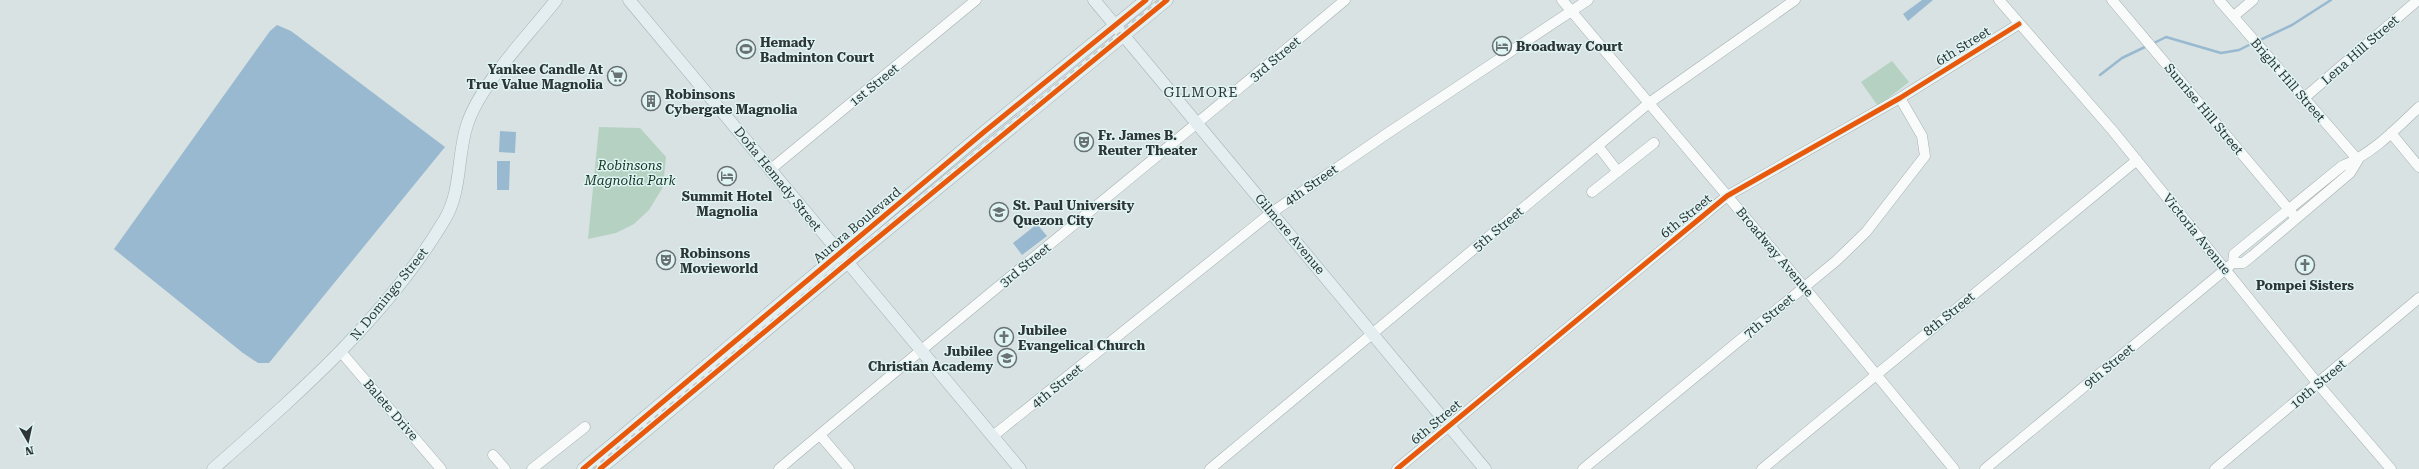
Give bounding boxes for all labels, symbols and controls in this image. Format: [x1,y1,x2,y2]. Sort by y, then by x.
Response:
street label: Lena Hill Street [2318,12,2402,88]
street label: 6th Street [1933,23,1993,69]
street label: 3rd Street [1247,33,1303,84]
place label: Hemady Badminton Court [760,35,875,65]
hotel icon: Broadway Court [1491,35,1513,57]
street label: Bright Hill Street [2248,35,2328,125]
sports icon: Hemady Badminton Court [735,38,757,60]
place label: Broadway Court [1516,39,1623,54]
street label: Sunrise Hill Street [2162,60,2247,158]
street label: 1st Street [846,61,902,109]
place label: Yankee Candle At True Value Magnolia [467,62,604,92]
supermarket icon: Yankee Candle At True Value Magnolia [606,65,628,87]
district label: GILMORE [1164,84,1238,100]
place label: Robinsons Cybergate Magnolia [665,87,798,117]
building icon: Robinsons Cybergate Magnolia [640,90,662,112]
street label: Doña Hemady Street [731,124,825,234]
place label: Fr. James B. Reuter Theater [1098,128,1198,158]
theatre icon: Fr. James B. Reuter Theater [1073,131,1095,153]
park label: Robinsons Magnolia Park [584,158,676,188]
street label: 4th Street [1282,161,1340,209]
hotel icon: Summit Hotel Magnolia [716,165,738,187]
street label: Aurora Boulevard [810,184,904,266]
place label: Summit Hotel Magnolia [682,189,773,219]
street label: Gilmore Avenue [1252,191,1328,277]
street label: 6th Street [1658,191,1715,241]
street label: Victoria Avenue [2160,191,2234,277]
place label: St. Paul University Quezon City [1013,198,1135,228]
school or university icon: St. Paul University Quezon City [988,201,1010,223]
street label: 5th Street [1470,204,1526,254]
street label: Broadway Avenue [1733,204,1817,300]
street label: 3rd Street [996,240,1054,290]
street label: N. Domingo Street [347,245,431,343]
place label: Robinsons Movieworld [680,246,758,276]
theatre icon: Robinsons Movieworld [655,249,677,271]
church icon: Pompei Sisters [2294,254,2316,276]
place label: Pompei Sisters [2256,278,2354,293]
street label: 8th Street [1921,289,1978,339]
street label: 7th Street [1741,291,1797,341]
place label: Jubilee Evangelical Church [1018,323,1146,353]
church icon: Jubilee Evangelical Church [993,326,1015,348]
street label: 9th Street [2081,341,2137,391]
place label: Jubilee Christian Academy [868,344,993,374]
school or university icon: Jubilee Christian Academy [996,347,1018,369]
street label: 10th Street [2287,356,2349,412]
street label: 4th Street [1029,361,1086,411]
street label: Balete Drive [360,376,422,444]
street label: 6th Street [1408,397,1464,447]
north arrow [8,421,48,461]
text: N [24,443,35,458]

